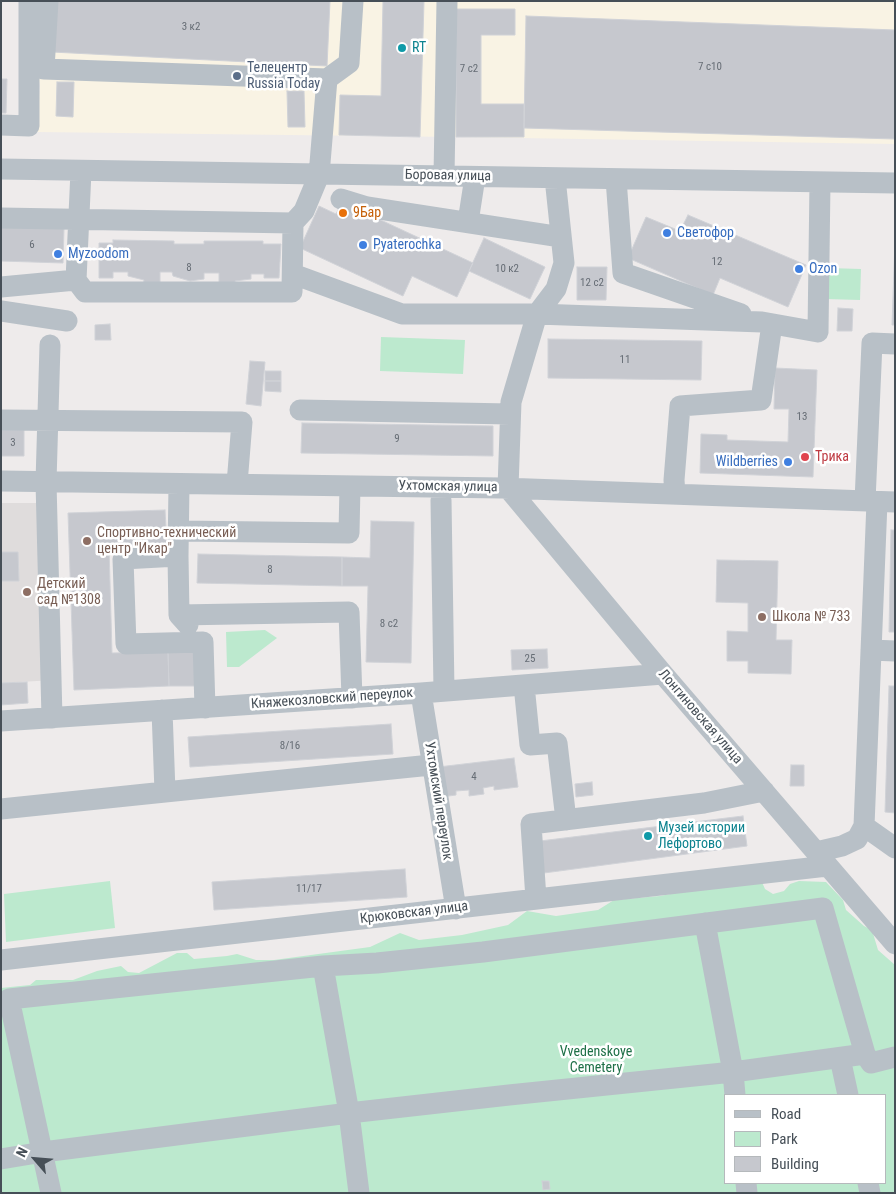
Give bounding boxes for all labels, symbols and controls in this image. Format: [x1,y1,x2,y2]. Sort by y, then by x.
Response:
house number: 3 к2 [182,20,200,34]
place label: RT [412,40,426,56]
marker: RT [396,42,408,54]
place label: Телецентр Russia Today [247,60,320,92]
house number: 7 с10 [698,60,722,74]
house number: 7 с2 [460,62,478,76]
marker: Телецентр Russia Today [231,70,243,82]
street label: Боровая улица [405,167,491,185]
place label: 9Бар [353,205,381,221]
marker: 9Бар [337,207,349,219]
place label: Светофор [677,225,734,241]
marker: Светофор [661,227,673,239]
place label: Pyaterochka [373,237,441,253]
house number: 6 [29,238,35,252]
marker: Pyaterochka [357,239,369,251]
place label: Myzoodom [68,246,129,262]
marker: Myzoodom [52,248,64,260]
house number: 12 [712,255,722,269]
house number: 8 [186,261,192,275]
place label: Ozon [809,261,837,277]
house number: 10 к2 [495,262,519,276]
marker: Ozon [793,263,805,275]
house number: 12 с2 [580,276,604,290]
house number: 11 [620,353,630,367]
house number: 13 [797,410,807,424]
house number: 9 [394,432,400,446]
house number: 3 [10,436,16,450]
place label: Трика [815,449,849,465]
marker: Трика [799,451,811,463]
place label: Wildberries [716,454,778,470]
marker: Wildberries [782,456,794,468]
street label: Ухтомская улица [398,478,498,496]
place label: Спортивно-технический центр "Икар" [97,525,236,558]
marker: Спортивно-технический центр "Икар" [81,535,93,547]
house number: 8 [267,563,273,577]
place label: Детский сад №1308 [37,576,101,608]
marker: Детский сад №1308 [21,586,33,598]
place label: Школа № 733 [772,609,850,625]
marker: Школа № 733 [756,611,768,623]
house number: 8 с2 [380,617,398,631]
house number: 25 [525,652,535,666]
street label: Лонгиновская улица [654,666,746,768]
street label: Княжекозловский переулок [250,685,414,713]
house number: 8/16 [280,739,300,753]
street label: Ухтомский переулок [420,741,456,861]
house number: 4 [471,770,477,784]
place label: Музей истории Лефортово [658,820,745,852]
marker: Музей истории Лефортово [642,830,654,842]
house number: 11/17 [296,882,322,896]
street label: Крюковская улица [359,898,469,928]
park label: Vvedenskoye Cemetery [560,1044,632,1076]
legend [724,1094,886,1184]
text: Road [771,1105,801,1123]
text: Park [771,1130,798,1148]
north arrow [10,1134,60,1184]
text: N [13,1145,31,1160]
text: Building [771,1155,819,1173]

